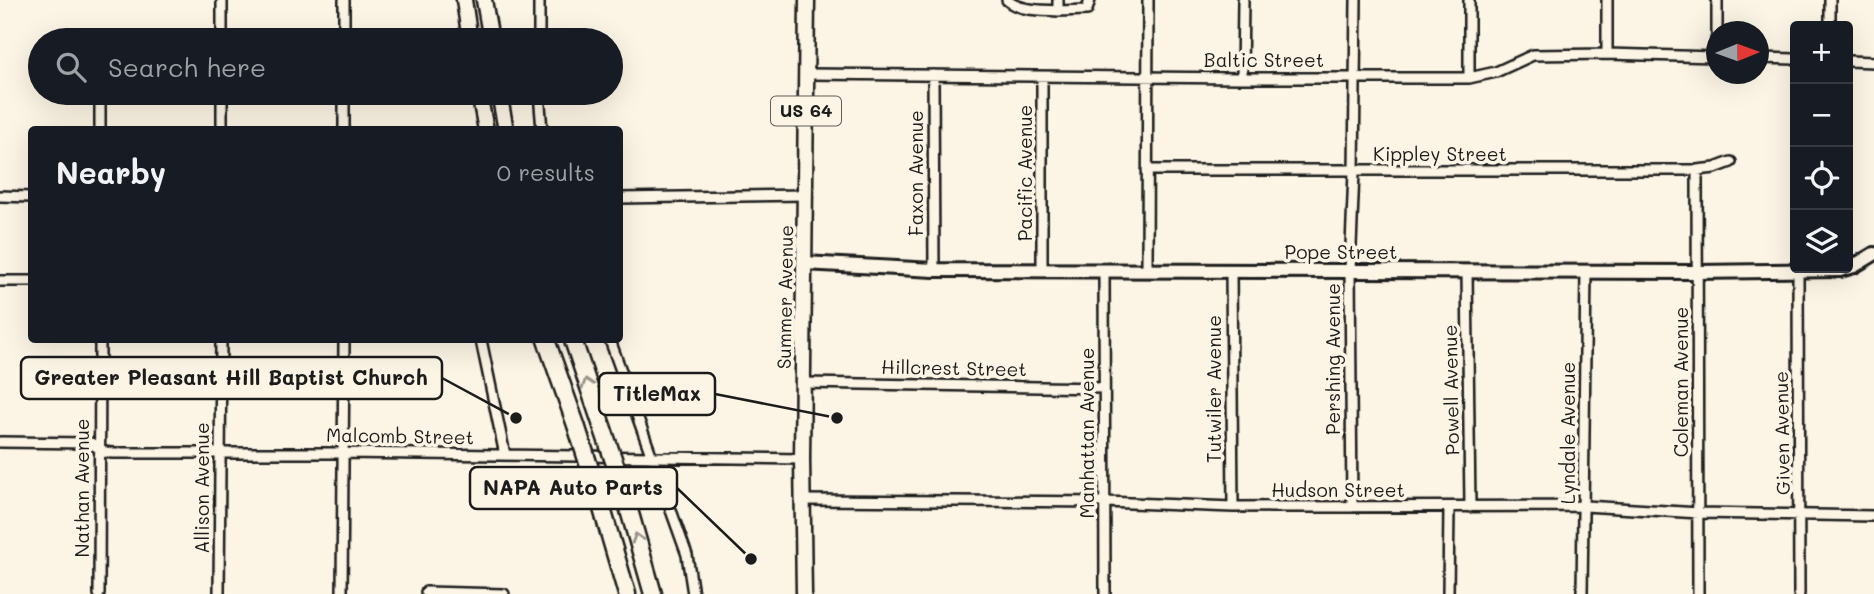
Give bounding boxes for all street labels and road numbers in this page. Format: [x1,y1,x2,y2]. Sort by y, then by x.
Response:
street label: Baltic Street [1204,47,1324,72]
road number: US 64 [771,96,841,126]
street label: Pacific Avenue [1012,105,1037,241]
street label: Faxon Avenue [903,110,928,236]
street label: Kippley Street [1373,141,1507,166]
street label: Summer Avenue [771,225,798,369]
street label: Pope Street [1285,239,1397,264]
street label: Pershing Avenue [1320,283,1345,435]
street label: Coleman Avenue [1668,307,1693,457]
street label: Tutwiler Avenue [1201,315,1226,463]
street label: Powell Avenue [1437,324,1464,456]
street label: Manhattan Avenue [1074,348,1099,518]
street label: Hillcrest Street [881,354,1027,381]
street label: Lyndale Avenue [1555,362,1580,504]
street label: Given Avenue [1768,371,1795,495]
street label: Nathan Avenue [69,418,94,558]
street label: Allison Avenue [189,422,214,554]
street label: Malcomb Street [326,422,474,449]
street label: Hudson Street [1271,477,1405,502]

